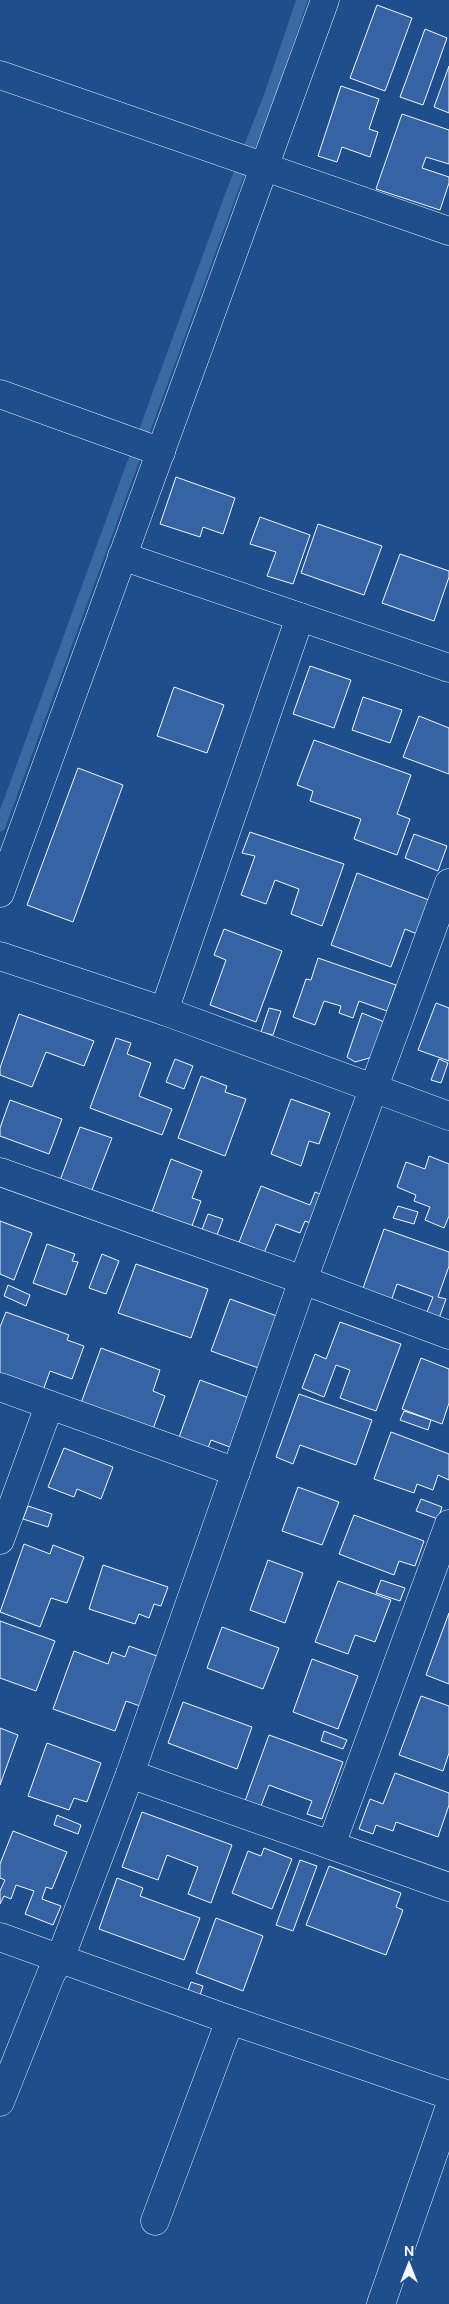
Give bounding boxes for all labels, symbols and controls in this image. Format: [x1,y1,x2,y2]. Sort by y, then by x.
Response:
north arrow [384,2239,434,2289]
text: N [404,2242,414,2260]

